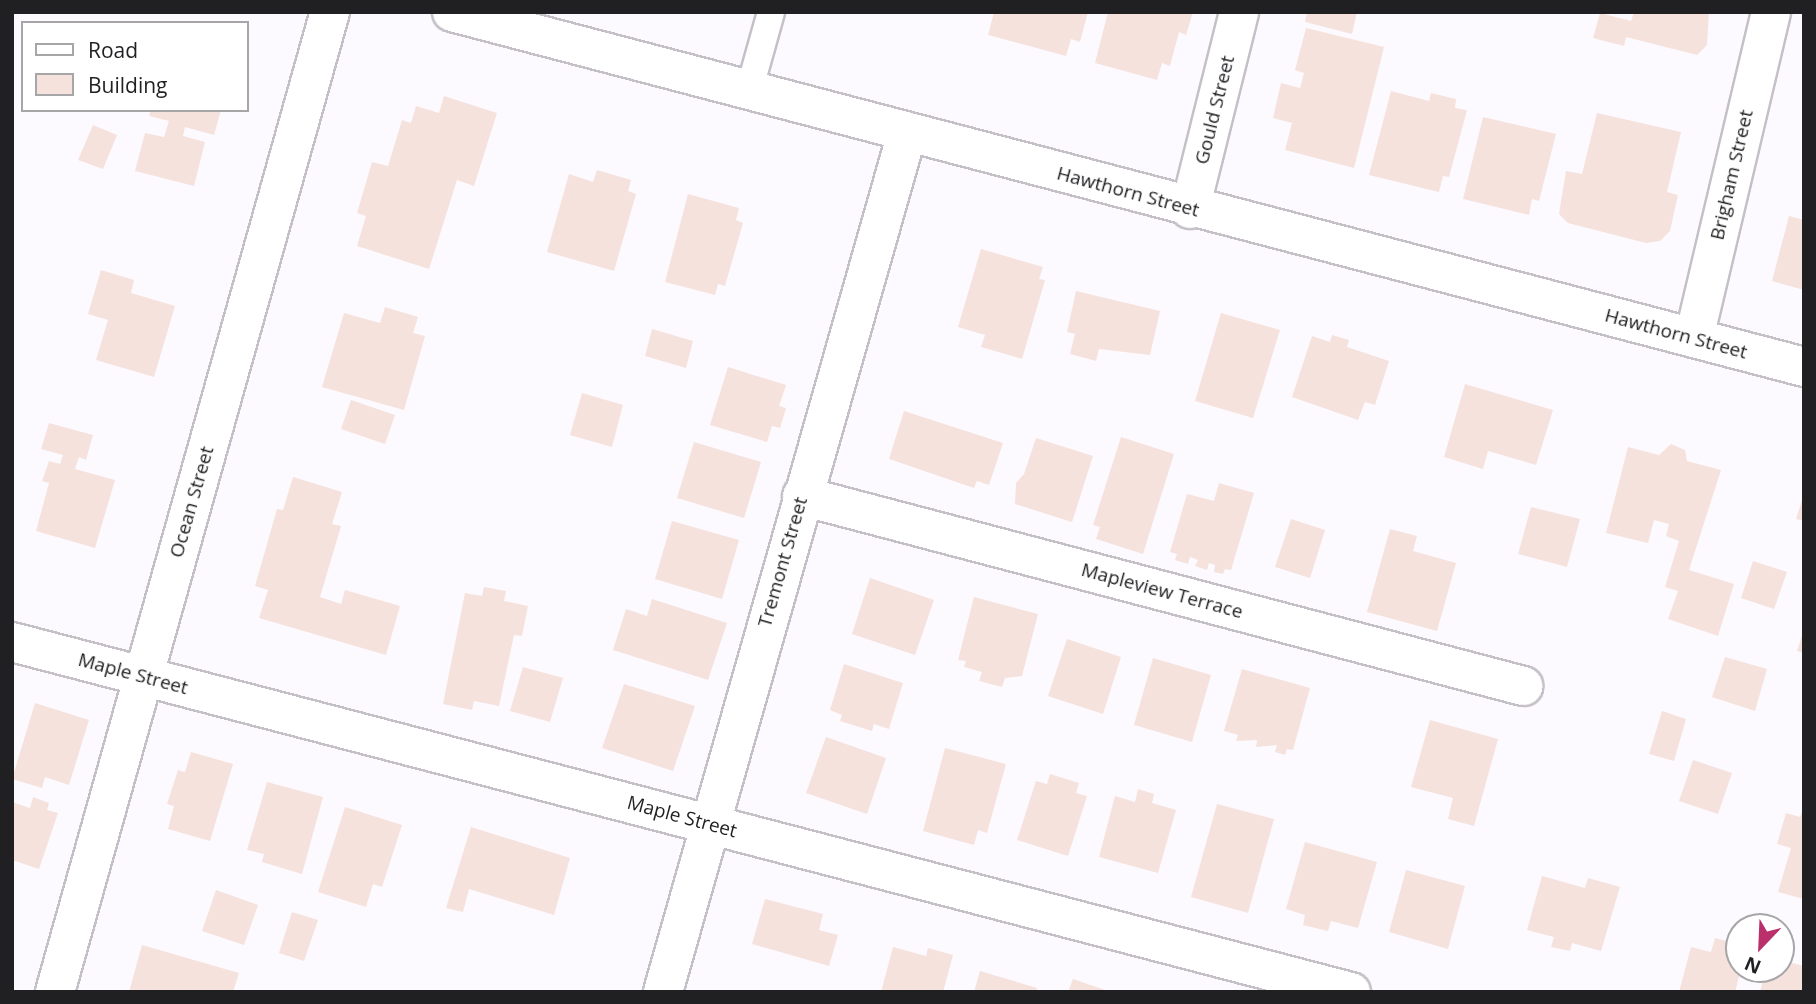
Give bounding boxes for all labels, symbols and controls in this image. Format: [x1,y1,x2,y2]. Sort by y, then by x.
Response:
legend [21,21,248,112]
text: Road [88,36,138,64]
street label: Gould Street [1190,53,1240,167]
text: Building [88,71,167,99]
street label: Brigham Street [1706,108,1758,242]
street label: Hawthorn Street [1054,162,1202,222]
street label: Hawthorn Street [1602,304,1750,364]
street label: Ocean Street [165,444,219,560]
street label: Tremont Street [754,494,812,630]
street label: Mapleview Terrace [1079,558,1245,624]
street label: Maple Street [76,648,190,700]
street label: Maple Street [625,791,739,843]
north arrow [1725,913,1795,983]
text: N [1740,951,1765,980]

